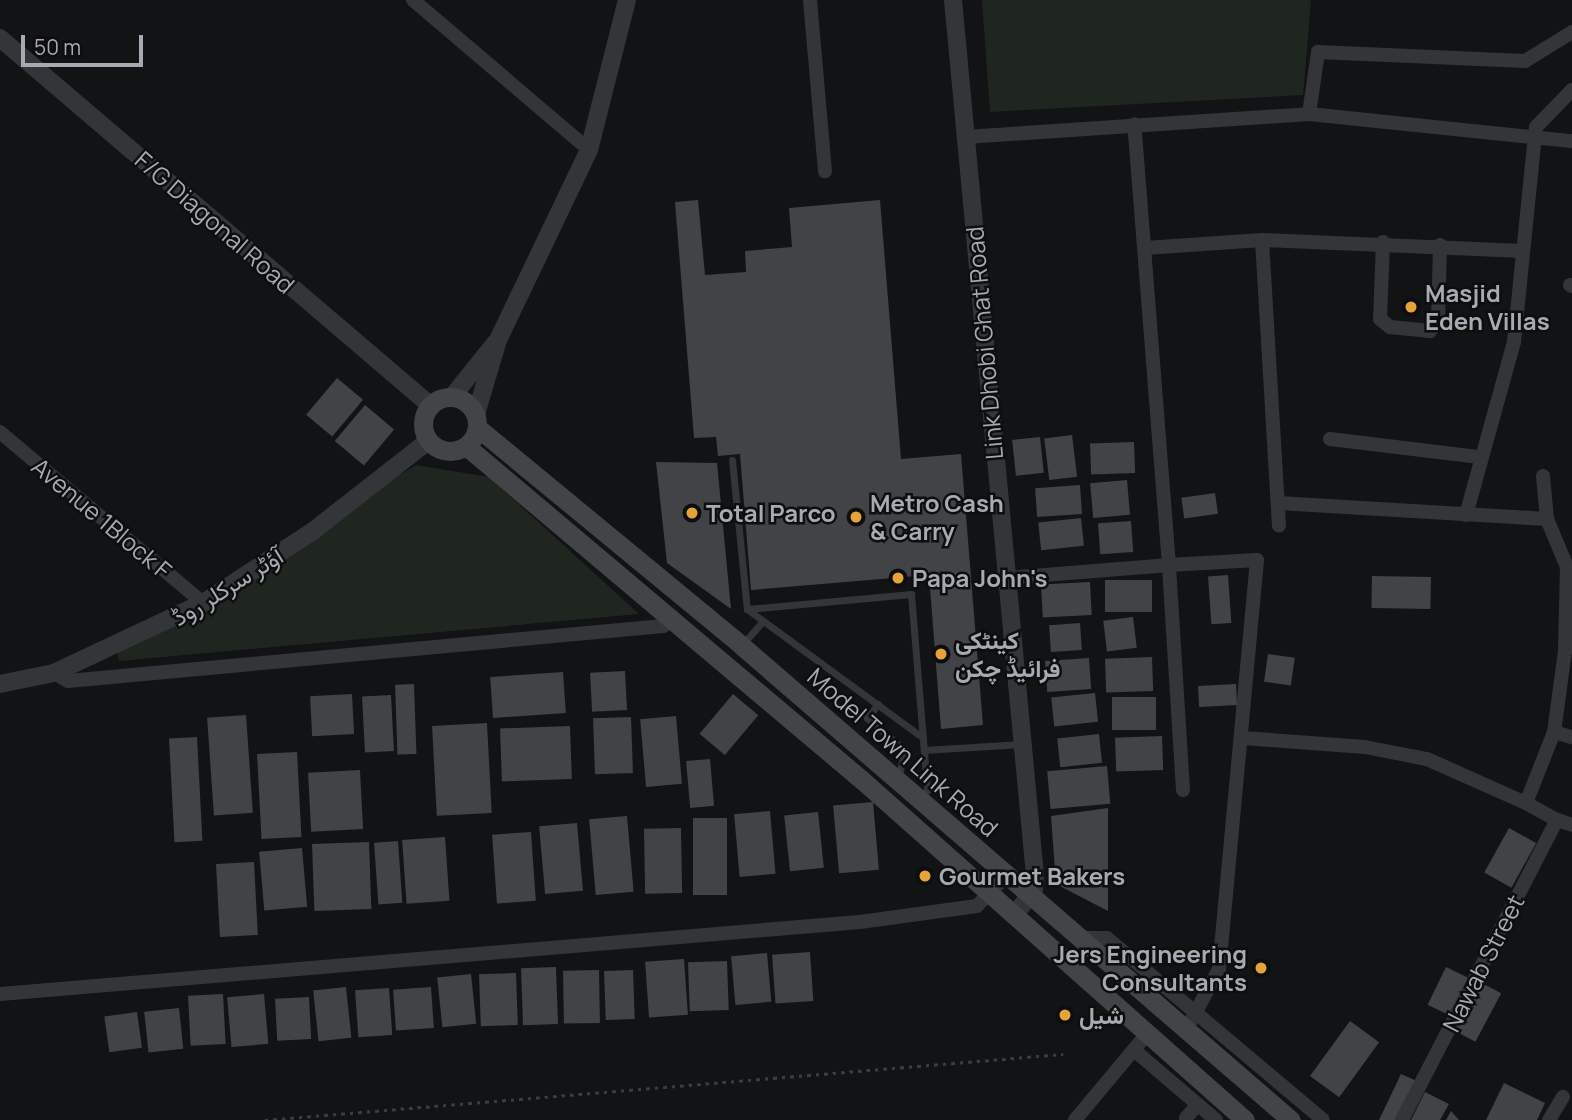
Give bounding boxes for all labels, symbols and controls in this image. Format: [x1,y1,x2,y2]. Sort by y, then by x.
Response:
scale bar [24,21,147,65]
text: 50 m [34,33,81,61]
street label: F/G Diagonal Road [130,145,300,299]
street label: Link Dhobi Ghat Road [959,225,1009,461]
place label: Masjid Eden Villas [1425,279,1550,335]
marker: Masjid Eden Villas [1403,299,1419,315]
street label: Avenue 1Block F [27,451,177,585]
place label: Metro Cash & Carry [870,489,1004,545]
place label: Total Parco [706,499,836,527]
marker: Total Parco [684,505,700,521]
marker: Metro Cash & Carry [848,509,864,525]
street label: آؤٹر سرکلر روڈ [166,540,288,632]
place label: Papa John's [912,564,1047,592]
marker: Papa John's [890,570,906,586]
place label: کینٹکی فرائیڈ چکن [955,626,1061,682]
marker: کینٹکی فرائیڈ چکن [933,646,949,662]
street label: Model Town Link Road [802,662,1004,842]
place label: Gourmet Bakers [939,862,1125,890]
marker: Gourmet Bakers [917,868,933,884]
street label: Nawab Street [1436,890,1530,1036]
place label: Jers Engineering Consultants [1053,940,1247,996]
marker: Jers Engineering Consultants [1253,960,1269,976]
place label: شیل [1079,1001,1124,1029]
marker: شیل [1057,1007,1073,1023]

